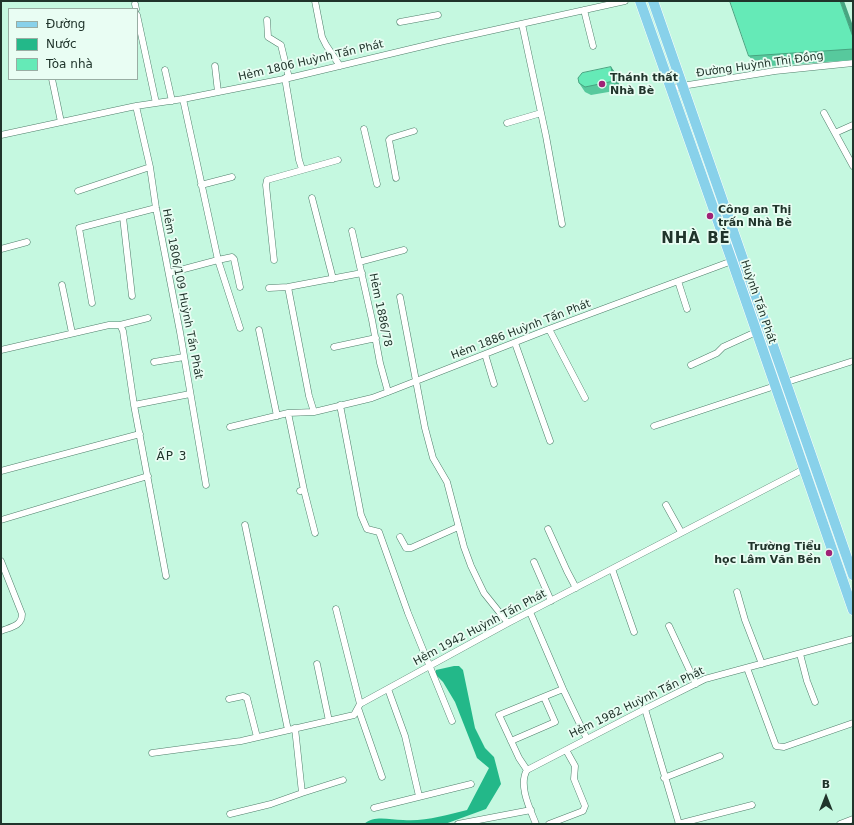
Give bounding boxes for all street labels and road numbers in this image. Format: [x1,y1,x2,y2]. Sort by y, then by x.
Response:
street label: Hẻm 1806 Huỳnh Tấn Phát [237,38,385,84]
street label: Đường Huỳnh Thị Đồng [696,50,824,80]
street label: Hẻm 1806/109 Huỳnh Tấn Phát [159,208,205,380]
street label: Huỳnh Tấn Phát [737,258,779,346]
street label: Hẻm 1886/78 [366,272,394,348]
street label: Hẻm 1886 Huỳnh Tấn Phát [449,297,593,363]
street label: Hẻm 1942 Huỳnh Tấn Phát [411,587,549,669]
street label: Hẻm 1982 Huỳnh Tấn Phát [567,665,707,741]

